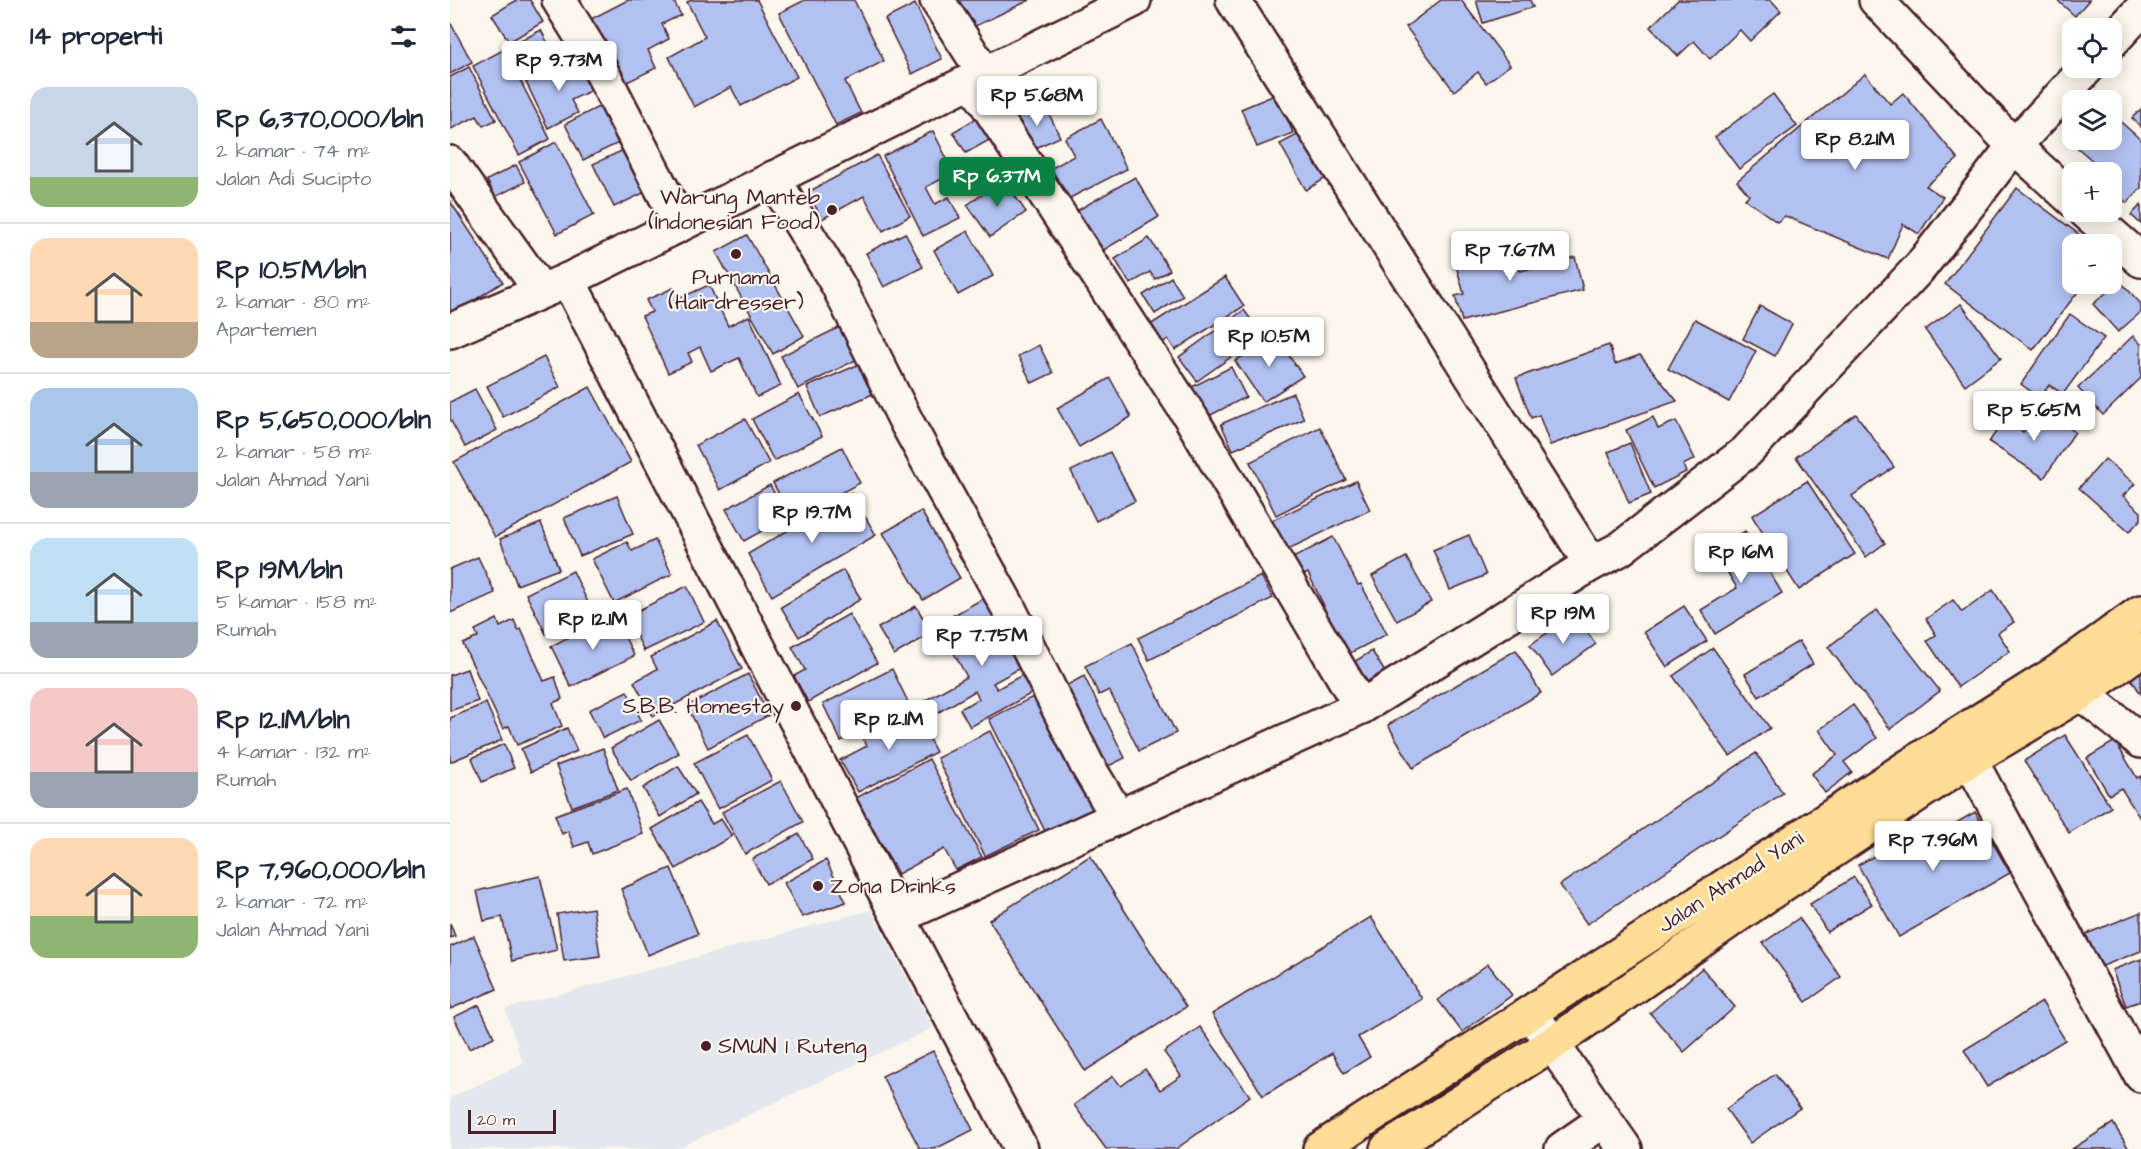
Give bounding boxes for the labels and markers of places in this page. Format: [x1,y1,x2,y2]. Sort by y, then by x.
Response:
pin: Rp 9.73M [497,41,621,92]
pin: Rp 5.68M [975,76,1099,127]
pin: Rp 8.21M [1793,120,1917,171]
pin: Rp 6.37M [935,157,1059,208]
place label: Warung Manteb (Indonesian Food) [648,182,820,238]
marker: Warung Manteb (Indonesian Food) [825,203,839,217]
pin: Rp 7.67M [1448,231,1572,282]
marker: Purnama (Hairdresser) [729,247,743,261]
place label: Purnama (Hairdresser) [668,262,804,318]
pin: Rp 10.5M [1207,317,1331,368]
pin: Rp 5.65M [1972,391,2096,442]
pin: Rp 19.7M [750,493,874,544]
pin: Rp 16M [1692,533,1790,584]
pin: Rp 19M [1514,594,1612,645]
pin: Rp 12.1M [531,600,655,651]
pin: Rp 7.75M [920,616,1044,667]
place label: S.B.B. Homestay [623,691,784,723]
marker: S.B.B. Homestay [789,699,803,713]
pin: Rp 12.1M [827,700,951,751]
pin: Rp 7.96M [1871,821,1995,872]
place label: Zona Drinks [830,871,956,902]
marker: Zona Drinks [811,879,825,893]
place label: SMUN 1 Ruteng [718,1031,867,1063]
marker: SMUN 1 Ruteng [699,1039,713,1053]

